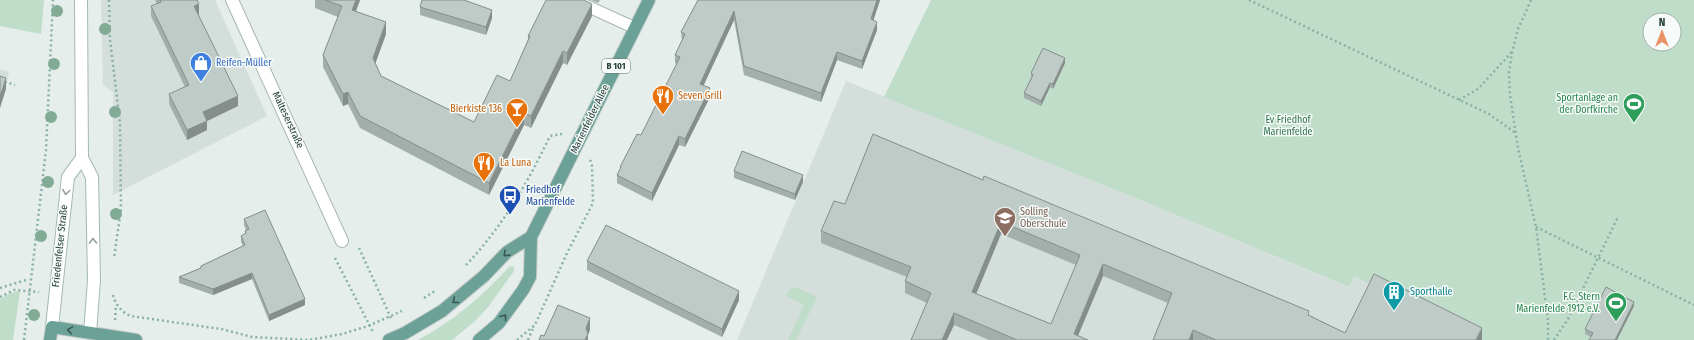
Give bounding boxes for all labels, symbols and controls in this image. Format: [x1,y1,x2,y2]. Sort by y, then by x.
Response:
north arrow [1642,12,1682,52]
text: N [1659,16,1665,29]
shop icon: Reifen-Müller [188,50,214,83]
place label: Reifen-Müller [216,57,272,69]
road number: B 101 [602,59,630,73]
street label: Marienfelder Allee [568,83,612,155]
restaurant icon: Seven Grill [650,83,676,116]
street label: Malteserstraße [270,90,306,150]
place label: Seven Grill [678,90,722,102]
sports icon: Sportanlage an der Dorfkirche [1621,91,1647,124]
place label: Sportanlage an der Dorfkirche [1556,92,1618,116]
bar icon: Bierkiste 136 [504,96,530,129]
place label: Bierkiste 136 [450,103,502,115]
park label: Ev Friedhof Marienfelde [1263,114,1313,138]
restaurant icon: La Luna [471,150,497,183]
place label: La Luna [500,157,531,169]
bus stop icon: Friedhof Marienfelde [497,183,523,216]
place label: Friedhof Marienfelde [526,184,575,208]
one-way arrow [62,189,71,195]
street label: Friedenfelser Straße [50,204,70,288]
school or university icon: Solling Oberschule [992,205,1018,238]
place label: Solling Oberschule [1020,206,1067,230]
one-way arrow [89,238,97,244]
one-way arrow [503,250,511,257]
building icon: Sporthalle [1381,279,1407,312]
place label: Sporthalle [1410,286,1453,298]
sports icon: F.C. Stern Marienfelde 1912 e.V. [1603,290,1629,323]
place label: F.C. Stern Marienfelde 1912 e.V. [1516,291,1600,315]
one-way arrow [452,297,459,304]
one-way arrow [499,315,506,322]
one-way arrow [67,326,73,335]

